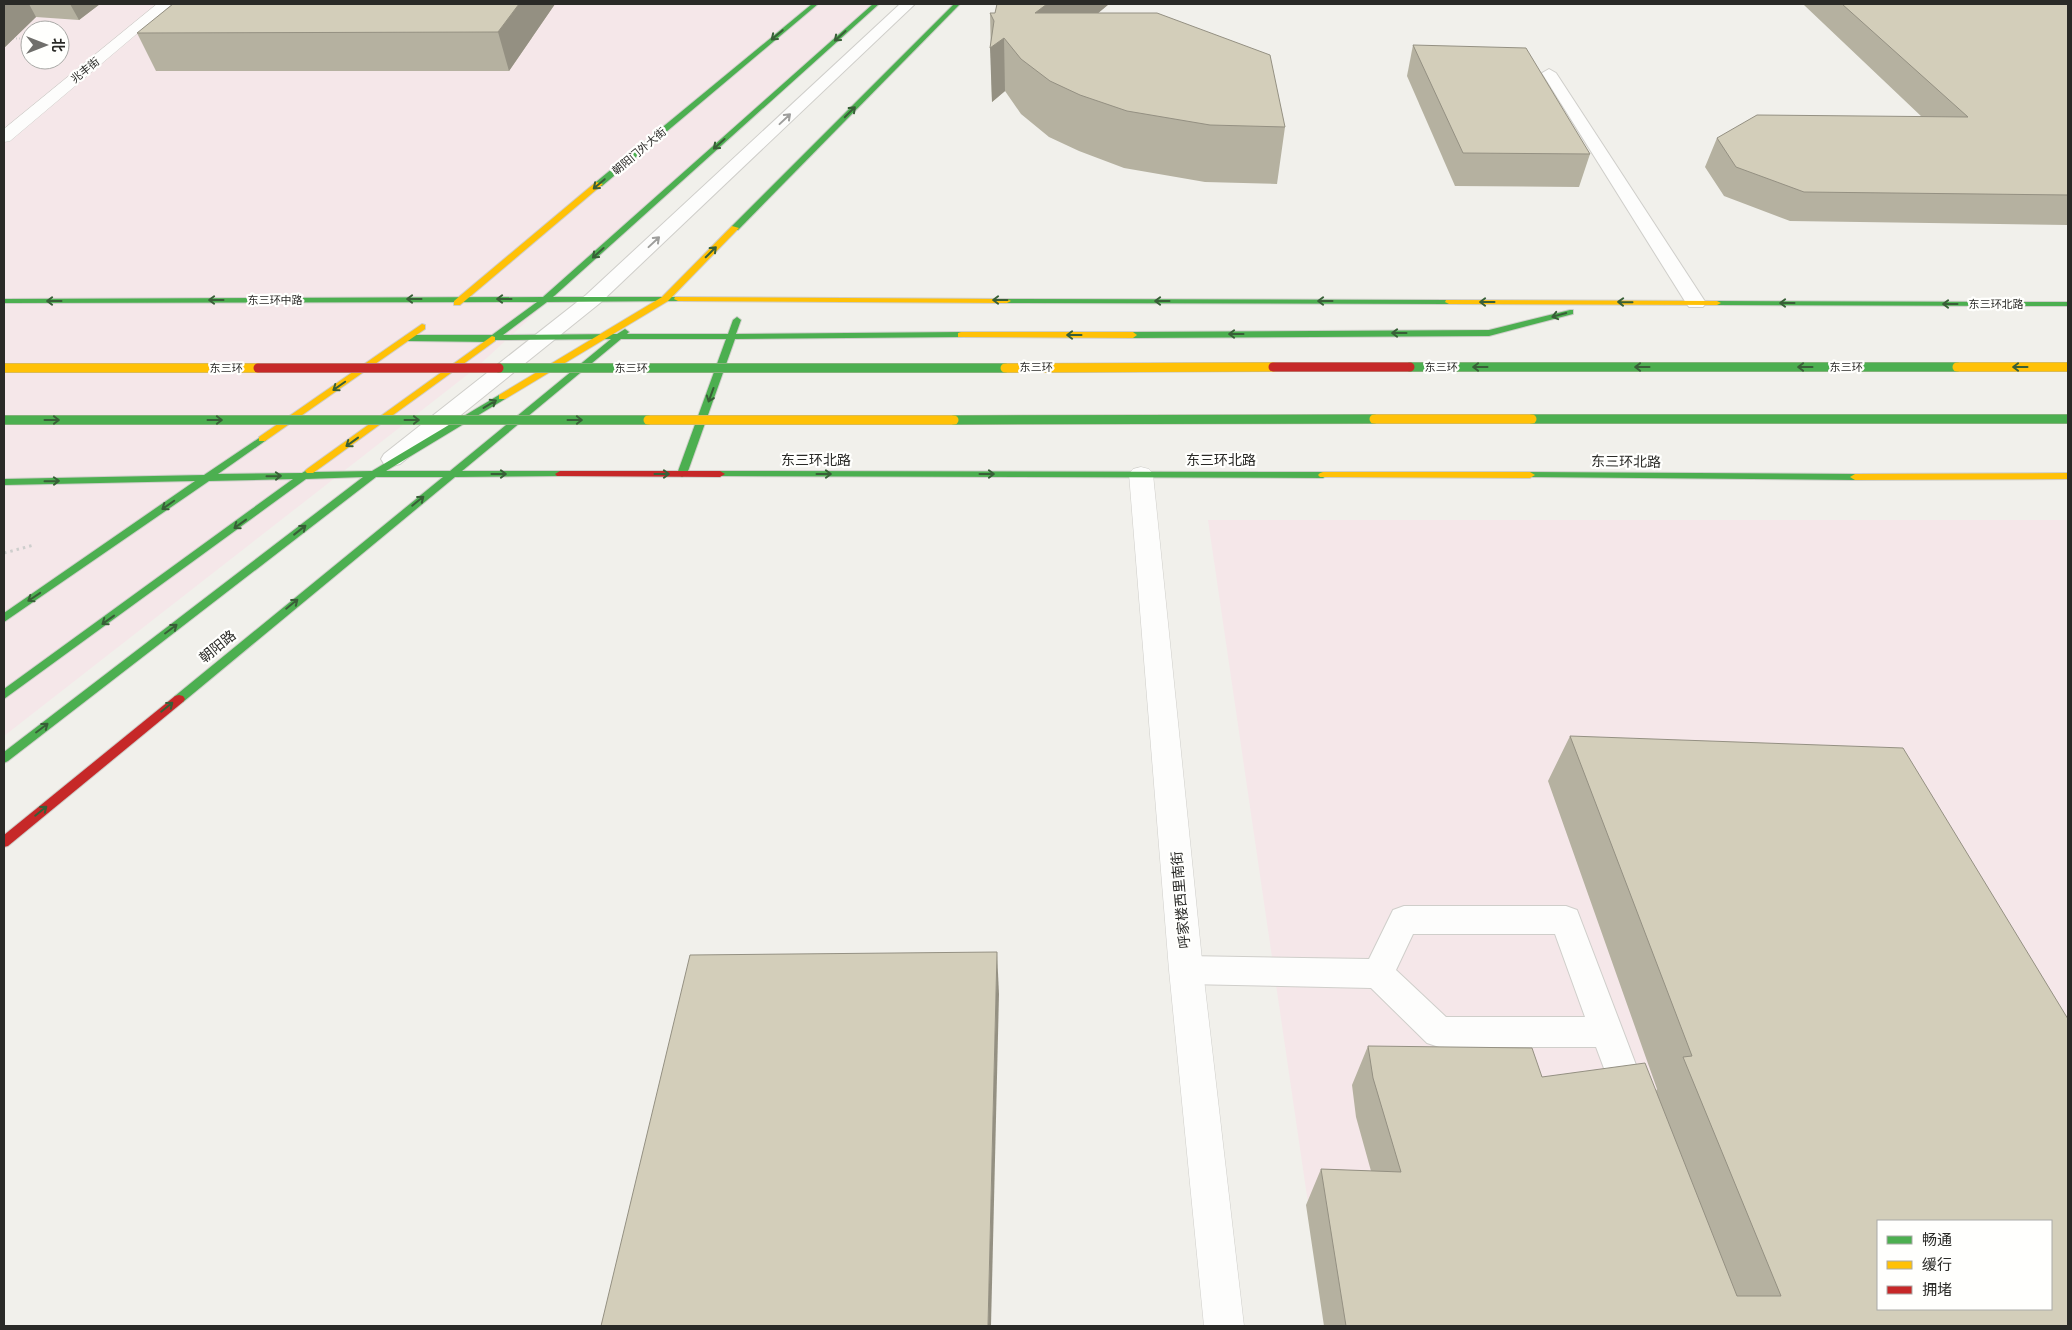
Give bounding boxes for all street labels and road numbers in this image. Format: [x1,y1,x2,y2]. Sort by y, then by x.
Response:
street label: 兆丰街 [67,53,103,87]
street label: 朝阳门外大街 [609,124,669,178]
street label: 东三环中路 [248,292,303,308]
street label: 东三环北路 [1969,296,2024,312]
street label: 东三环 [1020,359,1053,375]
street label: 东三环 [1425,359,1458,375]
street label: 东三环 [1830,359,1863,375]
street label: 东三环 [210,360,243,376]
street label: 东三环 [615,360,648,376]
street label: 东三环北路 [781,449,851,470]
street label: 东三环北路 [1186,449,1256,470]
street label: 东三环北路 [1591,450,1661,472]
street label: 朝阳路 [194,625,240,667]
street label: 呼家楼西里南街 [1165,850,1195,950]

